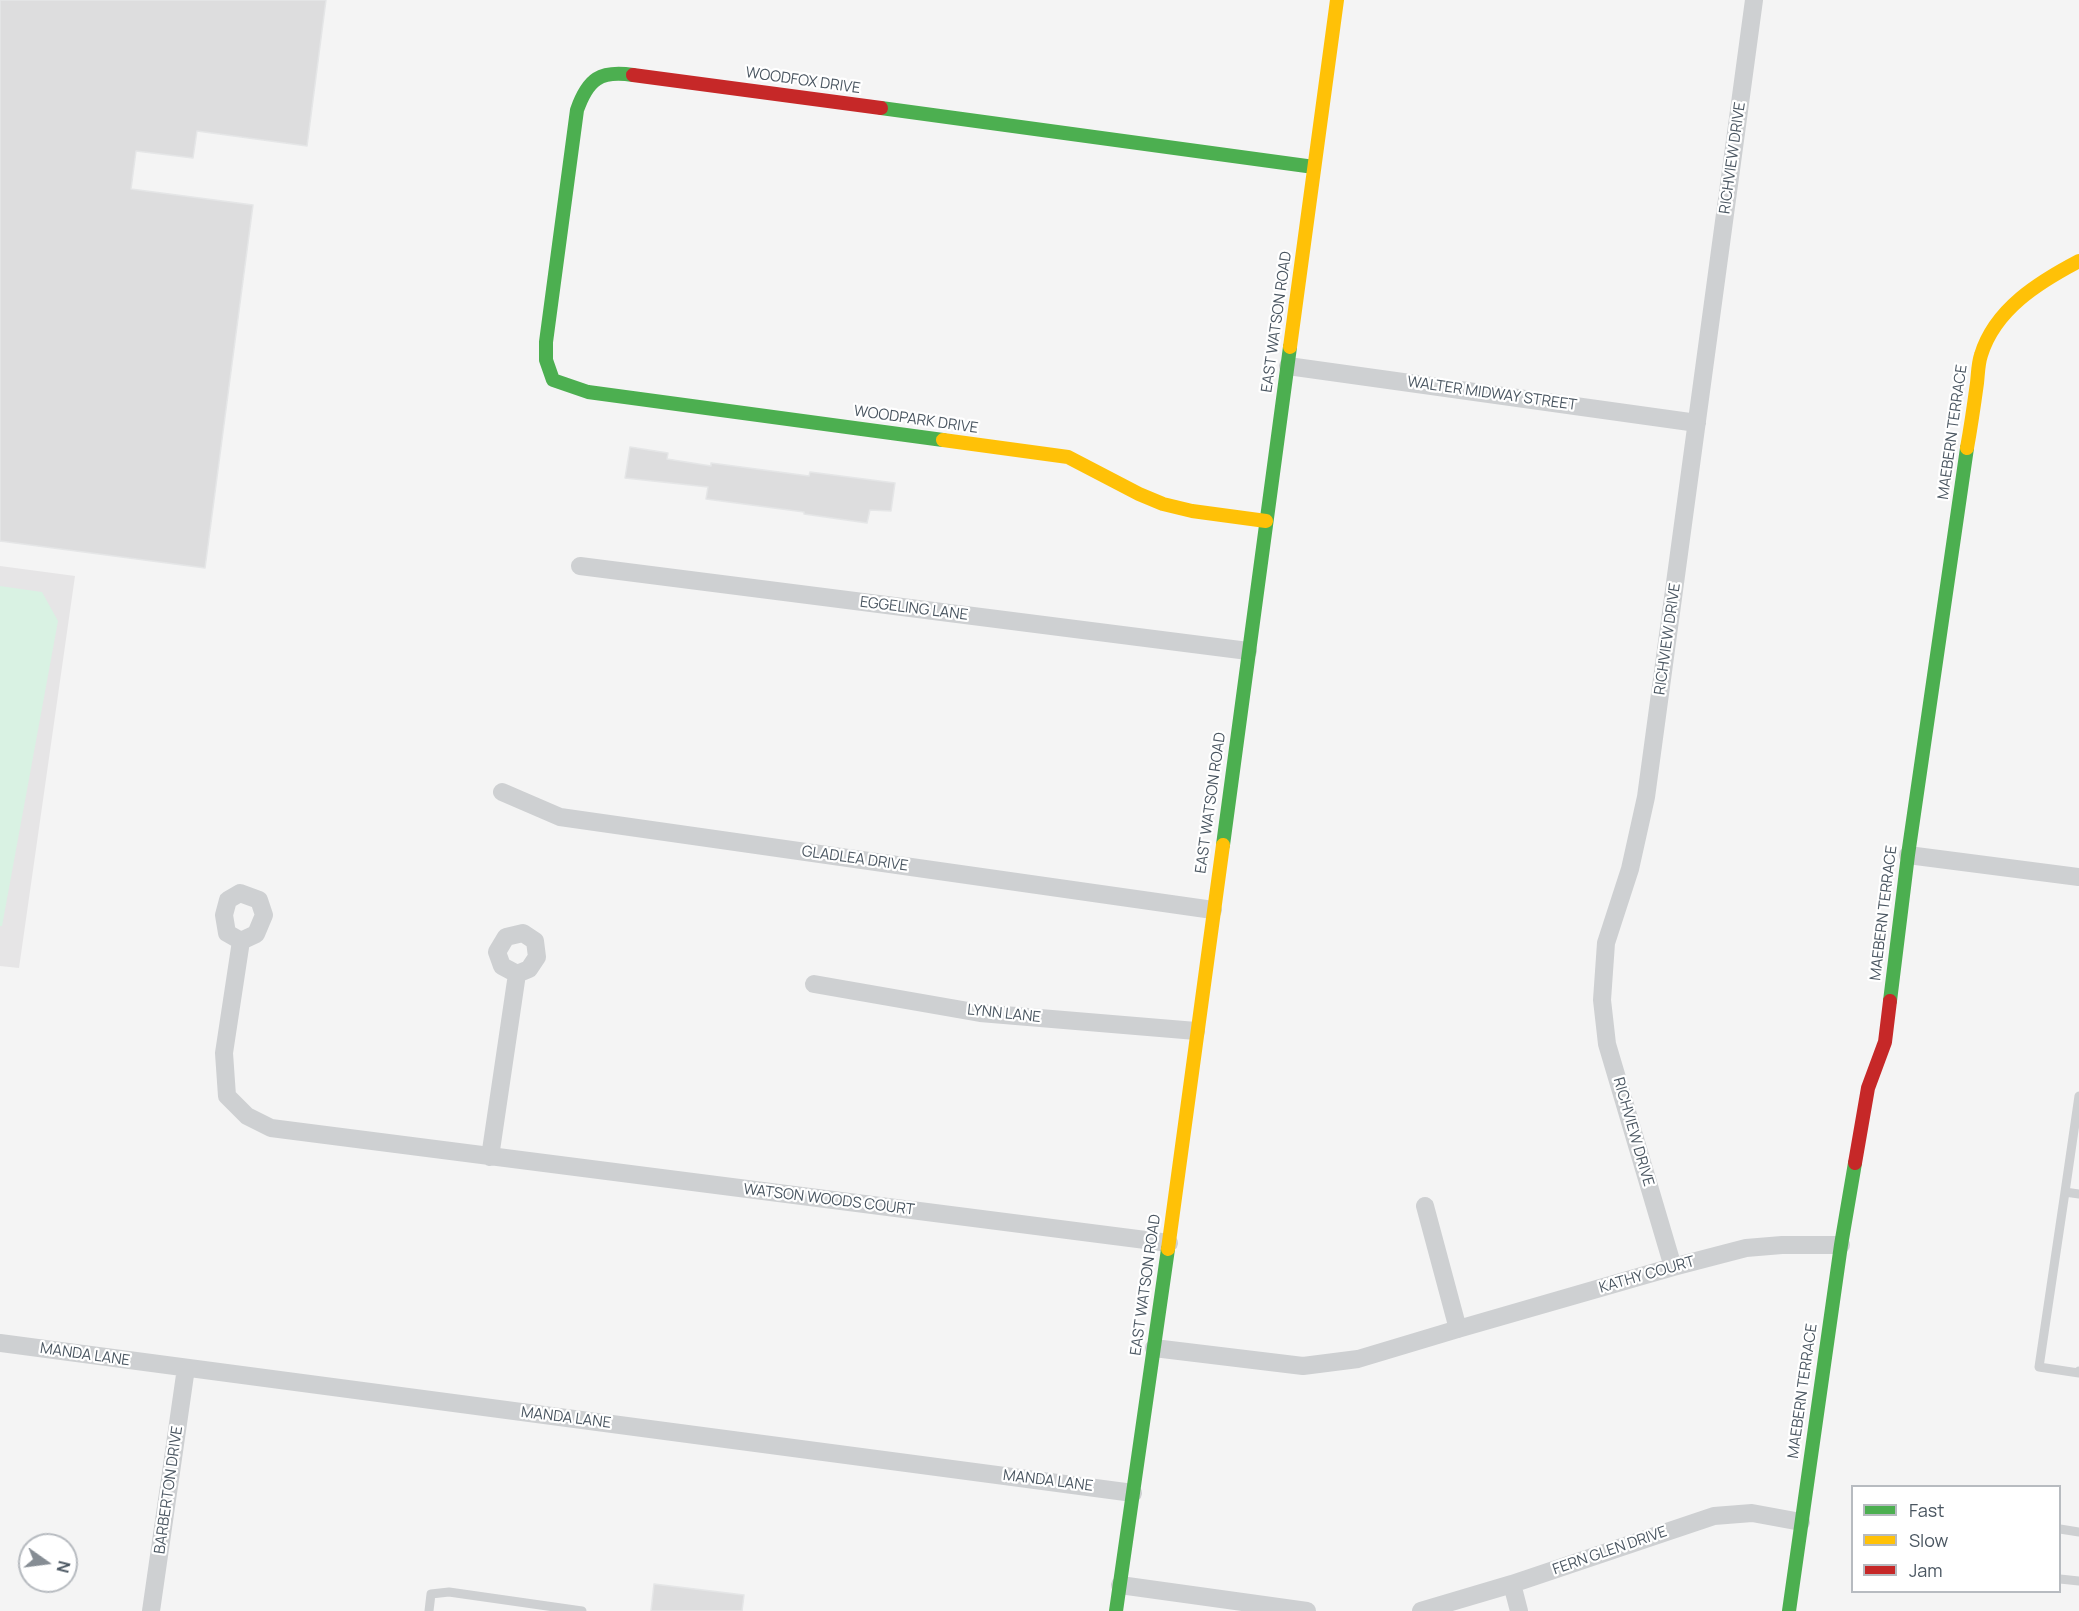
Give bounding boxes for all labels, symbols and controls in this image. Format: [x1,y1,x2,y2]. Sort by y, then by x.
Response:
street label: WOODFOX DRIVE [744,64,862,98]
street label: RICHVIEW DRIVE [1716,101,1750,215]
street label: EAST WATSON ROAD [1258,250,1296,394]
street label: MAEBERN TERRACE [1935,363,1971,501]
street label: WALTER MIDWAY STREET [1406,373,1578,415]
street label: WOODPARK DRIVE [853,402,979,438]
street label: RICHVIEW DRIVE [1651,582,1685,696]
street label: EGGELING LANE [859,593,969,625]
street label: EAST WATSON ROAD [1192,731,1230,875]
street label: GLADLEA DRIVE [801,843,909,875]
street label: MAEBERN TERRACE [1867,844,1901,982]
street label: LYNN LANE [966,1001,1042,1027]
street label: RICHVIEW DRIVE [1609,1075,1657,1189]
street label: WATSON WOODS COURT [742,1181,916,1219]
street label: EAST WATSON ROAD [1127,1213,1165,1357]
street label: KATHY COURT [1597,1253,1697,1297]
street label: MAEBERN TERRACE [1785,1322,1821,1460]
street label: MANDA LANE [39,1340,131,1370]
street label: MANDA LANE [520,1404,612,1432]
street label: BARBERTON DRIVE [151,1425,187,1555]
street label: MANDA LANE [1002,1467,1094,1495]
legend [1851,1485,2061,1593]
text: Fast [1909,1498,1944,1522]
street label: FERN GLEN DRIVE [1551,1523,1669,1579]
text: Slow [1909,1528,1948,1552]
north arrow [18,1533,78,1593]
text: Jam [1909,1558,1943,1582]
text: N [51,1559,76,1575]

